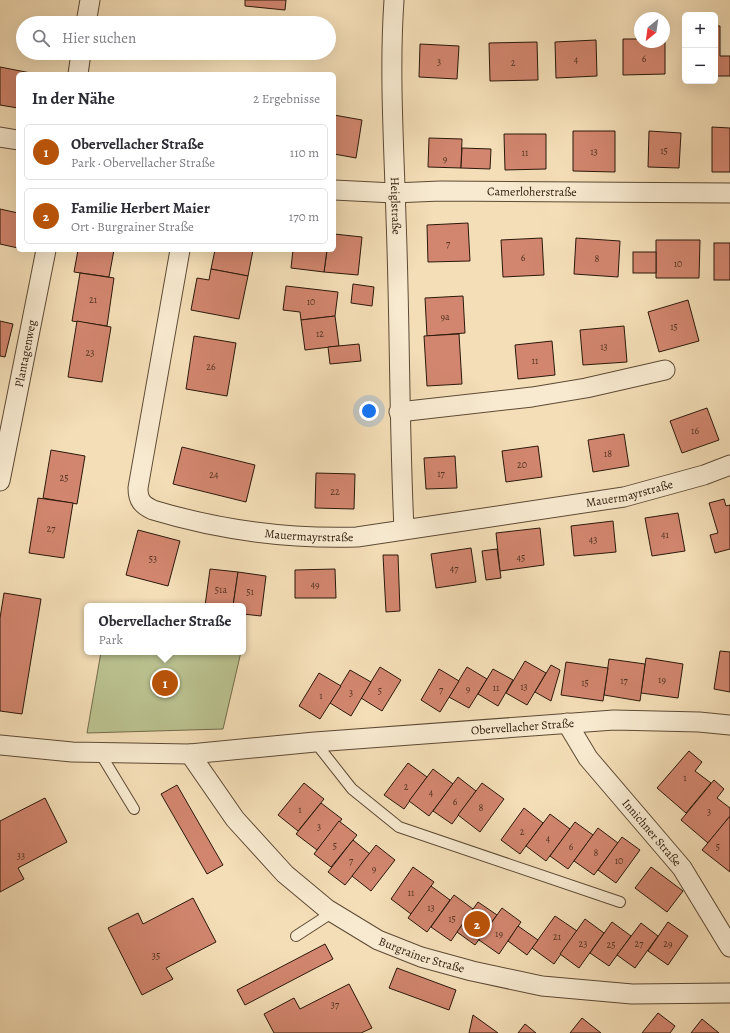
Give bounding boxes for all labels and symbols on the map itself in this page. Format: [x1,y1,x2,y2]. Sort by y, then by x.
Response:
north arrow [634,12,670,48]
house number: 6 [642,52,647,65]
house number: 4 [574,53,579,66]
house number: 3 [437,55,441,68]
house number: 2 [511,56,516,69]
house number: 15 [660,144,668,157]
house number: 13 [590,145,598,158]
house number: 11 [522,146,529,159]
house number: 9 [443,152,448,165]
street label: Heiglstraße [387,177,405,235]
street label: Camerloherstraße [487,183,577,200]
house number: 7 [446,237,451,250]
house number: 6 [521,251,526,264]
house number: 8 [595,252,600,265]
house number: 10 [674,257,682,270]
house number: 21 [89,293,98,306]
house number: 10 [307,295,315,308]
house number: 9a [440,310,450,323]
street label: Plantagenweg [11,318,40,389]
house number: 15 [670,320,678,333]
house number: 12 [316,327,324,340]
house number: 13 [600,340,608,353]
house number: 23 [86,346,94,359]
house number: 11 [532,354,539,367]
house number: 26 [206,360,216,373]
your location [359,401,379,421]
house number: 16 [691,424,699,437]
house number: 18 [604,447,612,460]
house number: 20 [517,458,527,471]
house number: 17 [437,467,446,480]
house number: 24 [209,468,219,481]
house number: 25 [59,471,69,484]
street label: Mauermayrstraße [585,476,675,511]
house number: 22 [330,485,340,498]
house number: 27 [47,522,56,535]
street label: Mauermayrstraße [264,525,354,545]
house number: 41 [661,528,670,541]
house number: 43 [589,533,597,546]
house number: 45 [517,551,525,564]
house number: 53 [149,552,157,565]
house number: 47 [450,562,459,575]
house number: 49 [310,578,320,591]
house number: 51a [215,583,228,596]
house number: 51 [246,585,254,598]
pin: 1 [152,668,178,698]
house number: 19 [658,673,666,686]
house number: 17 [620,674,629,687]
house number: 15 [581,676,589,689]
house number: 13 [520,680,528,693]
house number: 11 [493,681,500,694]
house number: 9 [466,682,471,695]
house number: 7 [439,683,444,696]
house number: 5 [378,684,382,697]
house number: 3 [349,686,353,699]
house number: 1 [319,689,323,702]
street label: Obervellacher Straße [470,715,575,739]
house number: 1 [683,771,687,784]
house number: 2 [404,780,409,793]
house number: 4 [429,786,434,799]
house number: 6 [453,795,458,808]
street label: Innichner Straße [618,795,685,870]
house number: 8 [479,801,484,814]
house number: 1 [298,803,302,816]
house number: 3 [707,805,711,818]
house number: 3 [317,820,321,833]
house number: 2 [520,825,525,838]
house number: 4 [546,832,551,845]
house number: 5 [333,839,337,852]
house number: 6 [569,840,574,853]
house number: 5 [716,840,720,853]
house number: 8 [594,846,599,859]
house number: 33 [17,849,25,862]
house number: 7 [349,854,354,867]
house number: 10 [615,854,623,867]
house number: 9 [372,862,377,875]
house number: 11 [408,886,415,899]
house number: 13 [427,901,435,914]
pin: 2 [464,909,490,939]
house number: 15 [448,912,456,925]
house number: 19 [495,927,503,940]
house number: 21 [553,930,562,943]
street label: Burgrainer Straße [376,933,466,977]
house number: 23 [579,937,587,950]
house number: 27 [635,937,644,950]
house number: 29 [663,937,673,950]
house number: 25 [606,938,616,951]
house number: 35 [152,949,160,962]
house number: 37 [331,998,340,1011]

